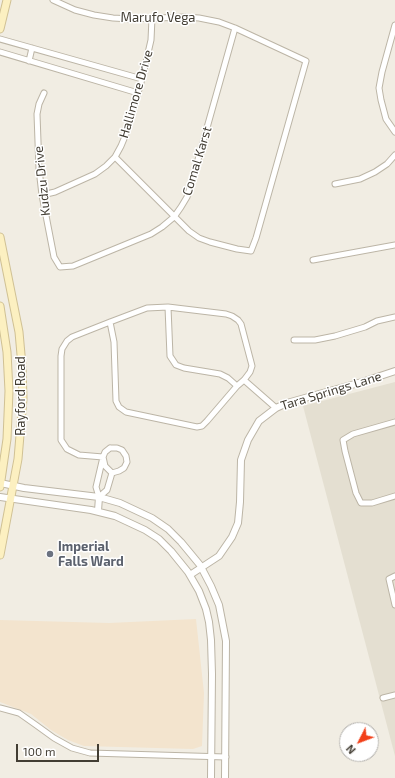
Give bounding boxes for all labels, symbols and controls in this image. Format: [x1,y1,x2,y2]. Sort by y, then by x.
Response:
street label: Marufo Vega [120,10,196,26]
street label: Hallimore Drive [116,48,156,140]
street label: Comal Karst [179,124,215,198]
street label: Kudzu Drive [31,145,53,217]
street label: Rayford Road [13,356,29,436]
street label: Tara Springs Lane [279,368,383,414]
place label: Imperial Falls Ward [58,539,124,570]
marker: Imperial Falls Ward [45,549,55,559]
north arrow [339,722,379,762]
scale bar [18,736,101,762]
text: N [343,742,358,757]
text: 100 m [23,744,55,758]

